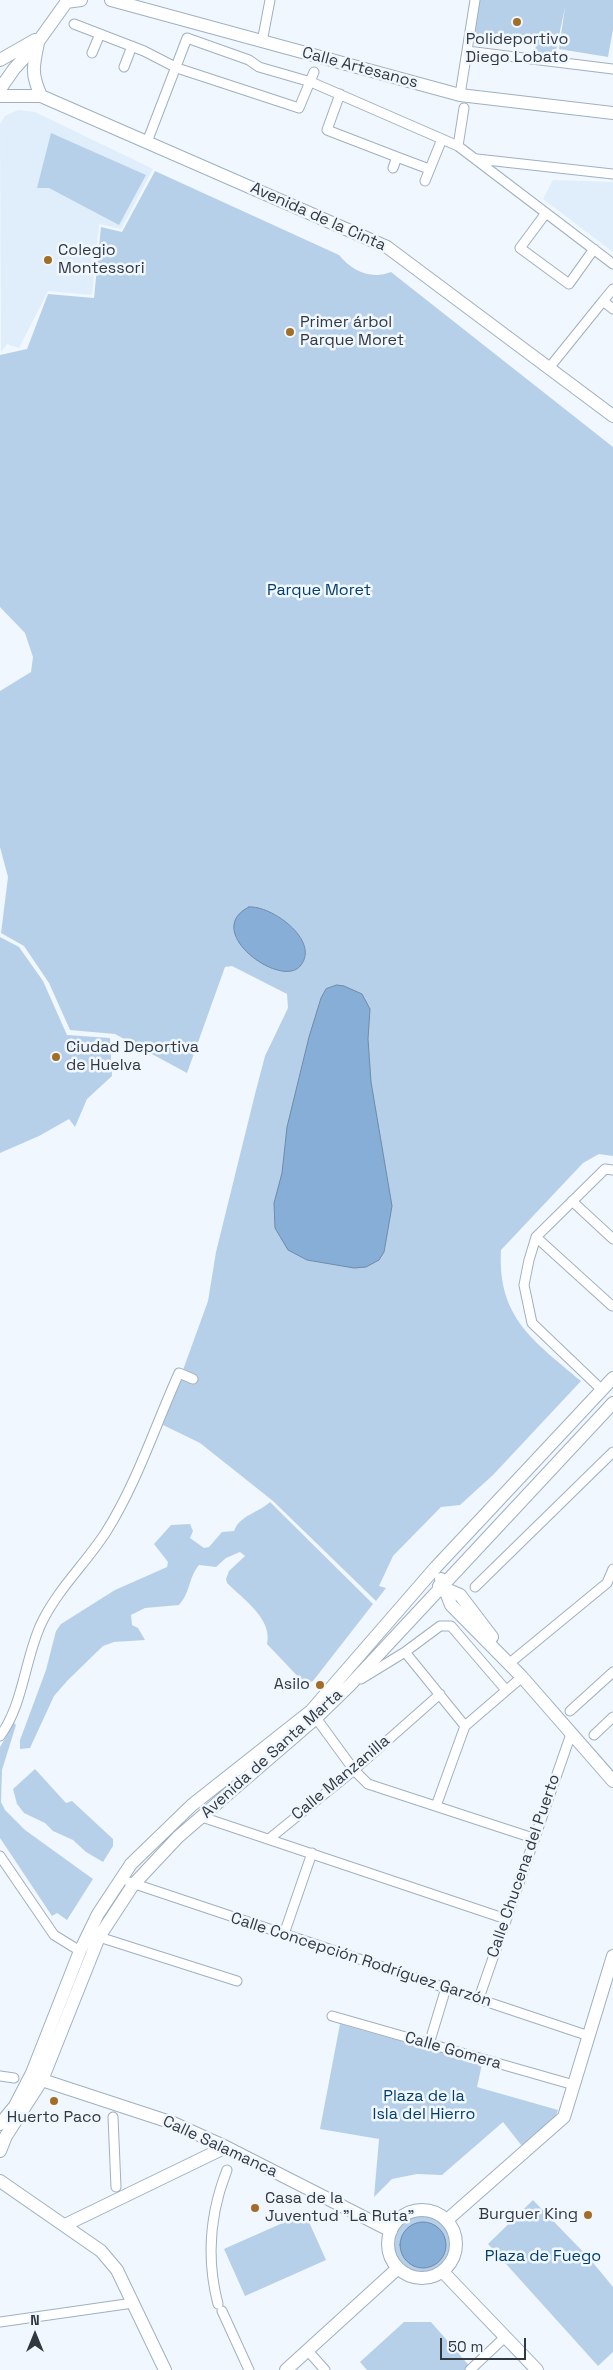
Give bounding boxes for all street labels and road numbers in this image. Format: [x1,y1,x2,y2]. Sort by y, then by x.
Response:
street label: Calle Artesanos [300,43,420,93]
street label: Avenida de la Cinta [247,178,389,256]
street label: Avenida de Santa Marta [197,1685,347,1823]
street label: Calle Manzanilla [288,1731,394,1825]
street label: Calle Chucena del Puerto [484,1772,564,1960]
street label: Calle Concepción Rodríguez Garzón [228,1909,494,2011]
street label: Calle Gomera [403,2028,503,2074]
street label: Calle Salamanca [159,2112,281,2182]

